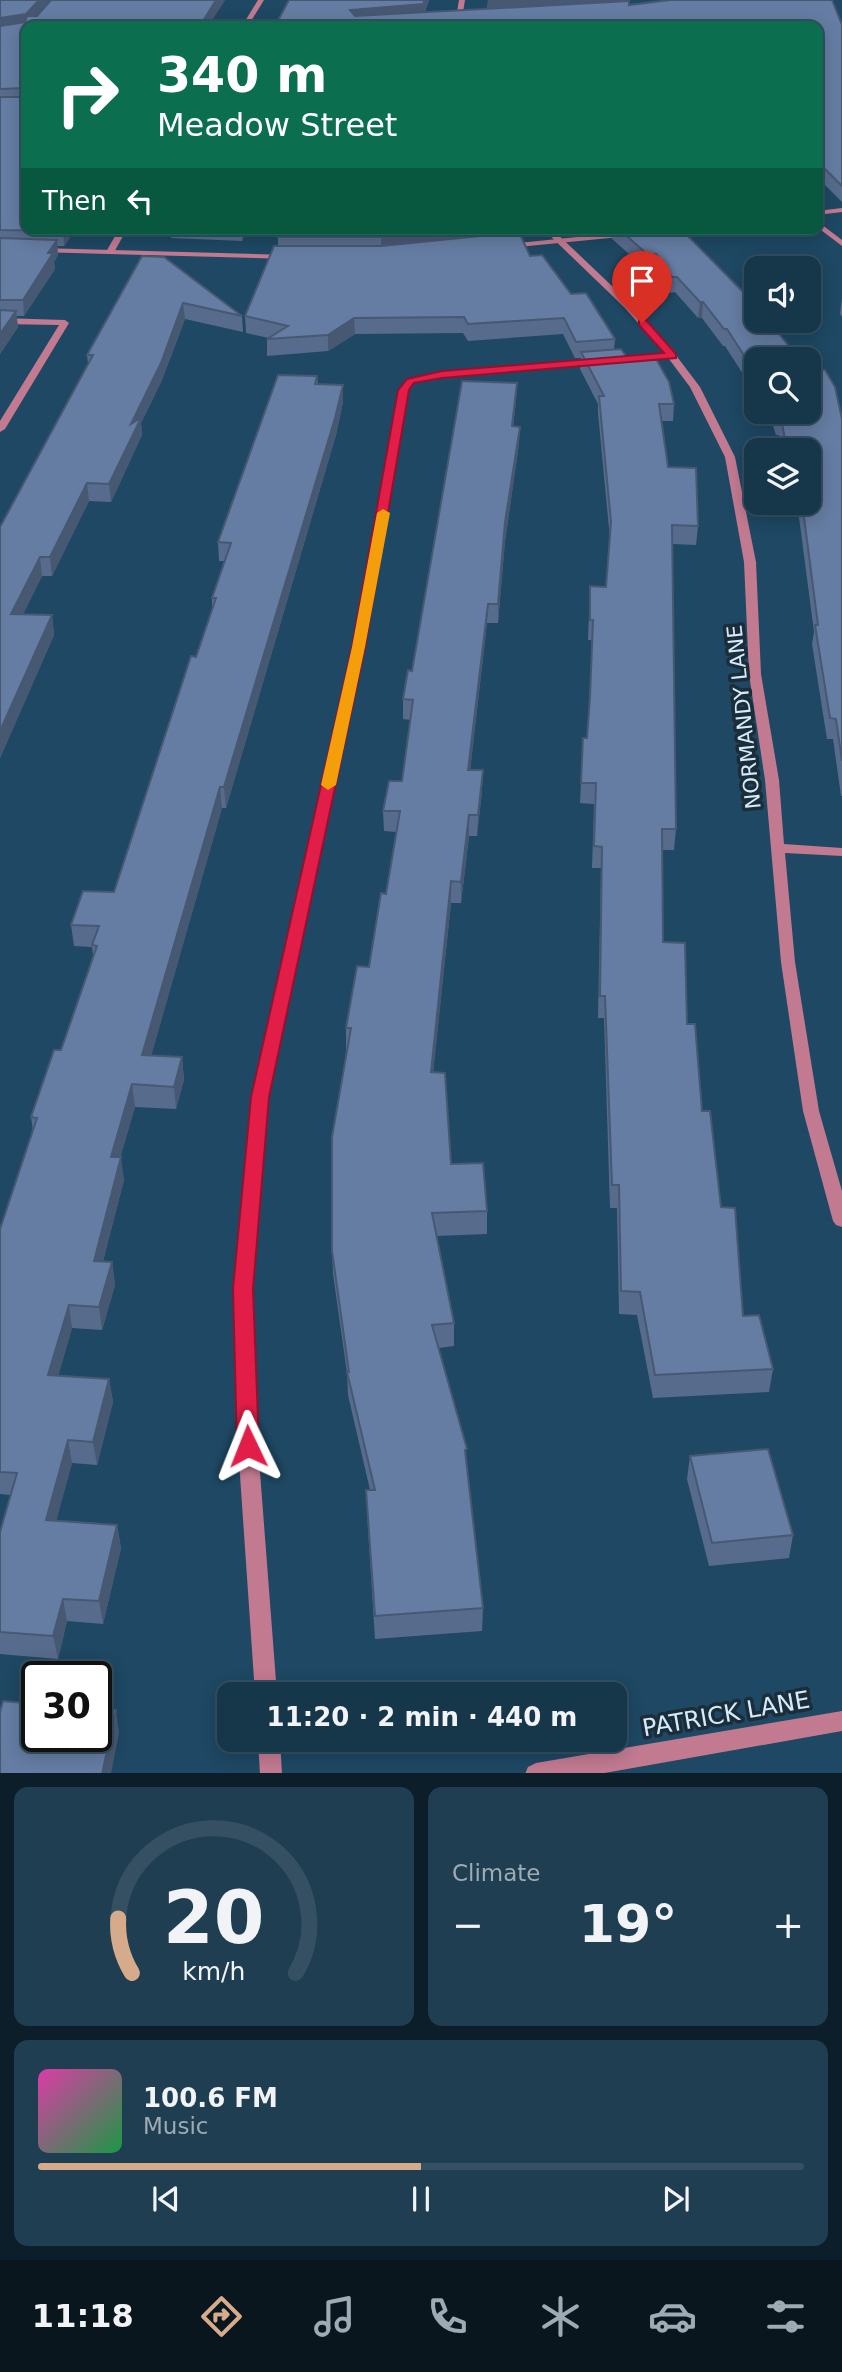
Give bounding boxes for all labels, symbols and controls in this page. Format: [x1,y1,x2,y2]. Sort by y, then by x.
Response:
text: 340 m [157,47,327,104]
icon: right [42,49,133,140]
text: Meadow Street [157,106,397,144]
icon: left [121,182,159,220]
text: Then [42,186,107,216]
pin [612,251,672,323]
map controls [744,256,821,515]
button: sound [744,256,821,333]
icon: arrive [623,262,661,300]
button: search [744,347,821,424]
button: layers [744,438,821,515]
street label: NORMANDY LANE [722,624,766,810]
position arrow [211,1409,285,1483]
speed limit sign: 30 [21,1661,112,1752]
street label: PATRICK LANE [640,1685,812,1743]
text: 11:20 · 2 min · 440 m [267,1702,577,1732]
text: Climate [452,1860,541,1886]
text: 20 [163,1875,265,1960]
text: 19° [579,1894,677,1954]
text: − [452,1903,484,1947]
text: + [772,1903,804,1947]
text: km/h [182,1956,246,1985]
text: 100.6 FM [143,2083,278,2113]
text: Music [143,2113,208,2139]
icon: previous [147,2180,185,2218]
icon: pause [402,2180,440,2218]
icon: next [657,2180,695,2218]
icon: directions [197,2292,246,2341]
icon: music [310,2292,359,2341]
icon: phone [423,2292,472,2341]
icon: climate [536,2292,585,2341]
icon: car [648,2292,697,2341]
icon: filters [761,2292,810,2341]
text: 11:18 [32,2297,134,2335]

